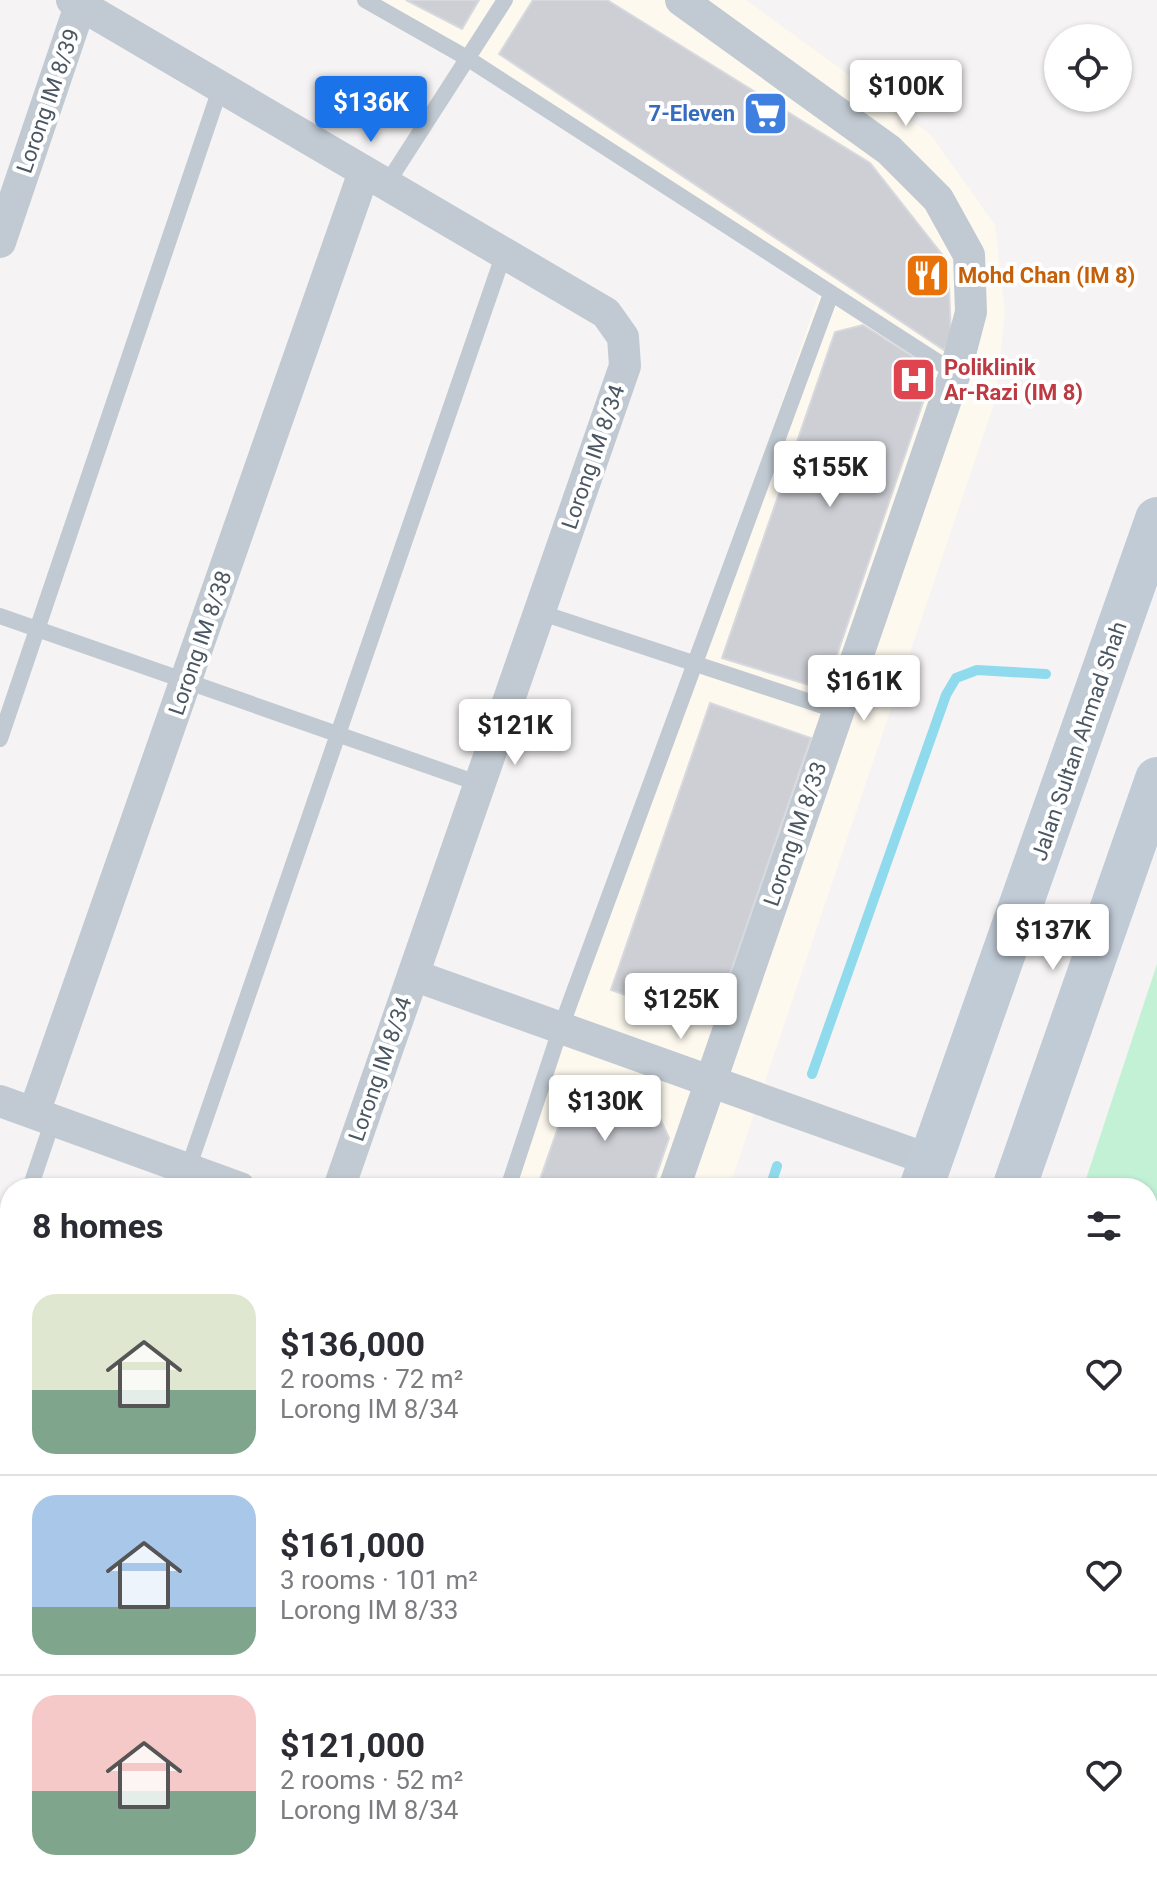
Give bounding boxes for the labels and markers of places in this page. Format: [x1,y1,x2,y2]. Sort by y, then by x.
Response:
pin: $100K [850,60,962,128]
pin: $136K [315,76,427,144]
supermarket icon: 7-Eleven [742,89,790,137]
place label: 7-Eleven [649,101,735,126]
restaurant icon: Mohd Chan (IM 8) [903,251,951,299]
place label: Mohd Chan (IM 8) [958,263,1135,288]
place label: Poliklinik Ar-Razi (IM 8) [944,355,1083,405]
hospital icon: Poliklinik Ar-Razi (IM 8) [889,356,937,404]
pin: $155K [774,441,886,509]
pin: $161K [808,655,920,723]
pin: $121K [459,699,571,767]
pin: $137K [997,904,1109,972]
pin: $125K [625,973,737,1041]
pin: $130K [549,1075,661,1143]

